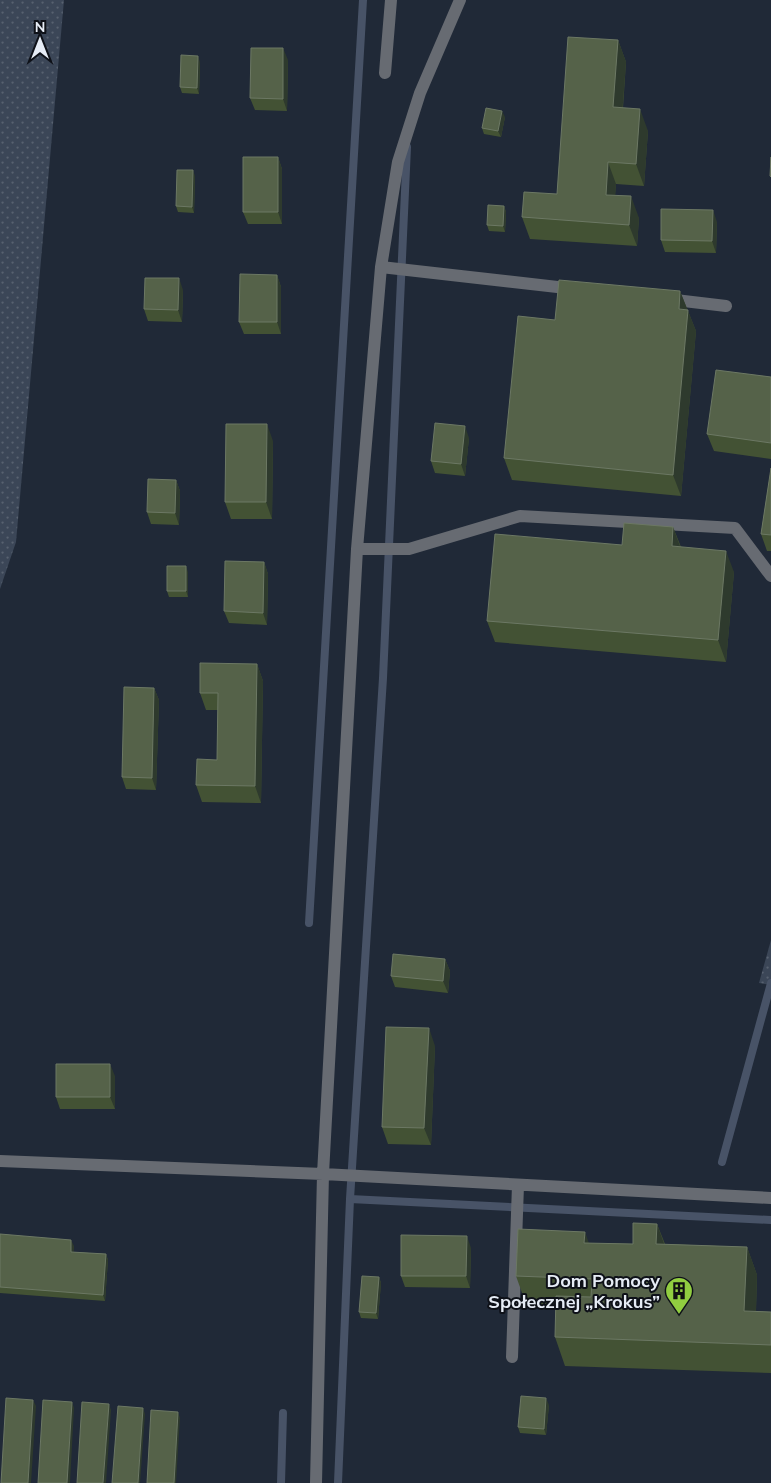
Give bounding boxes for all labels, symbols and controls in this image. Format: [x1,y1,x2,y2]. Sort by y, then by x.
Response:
north arrow [15,15,65,65]
text: N [35,18,45,36]
place label: Dom Pomocy Społecznej „Krokus” [488,1269,660,1313]
building icon: Dom Pomocy Społecznej „Krokus” [664,1276,694,1315]

